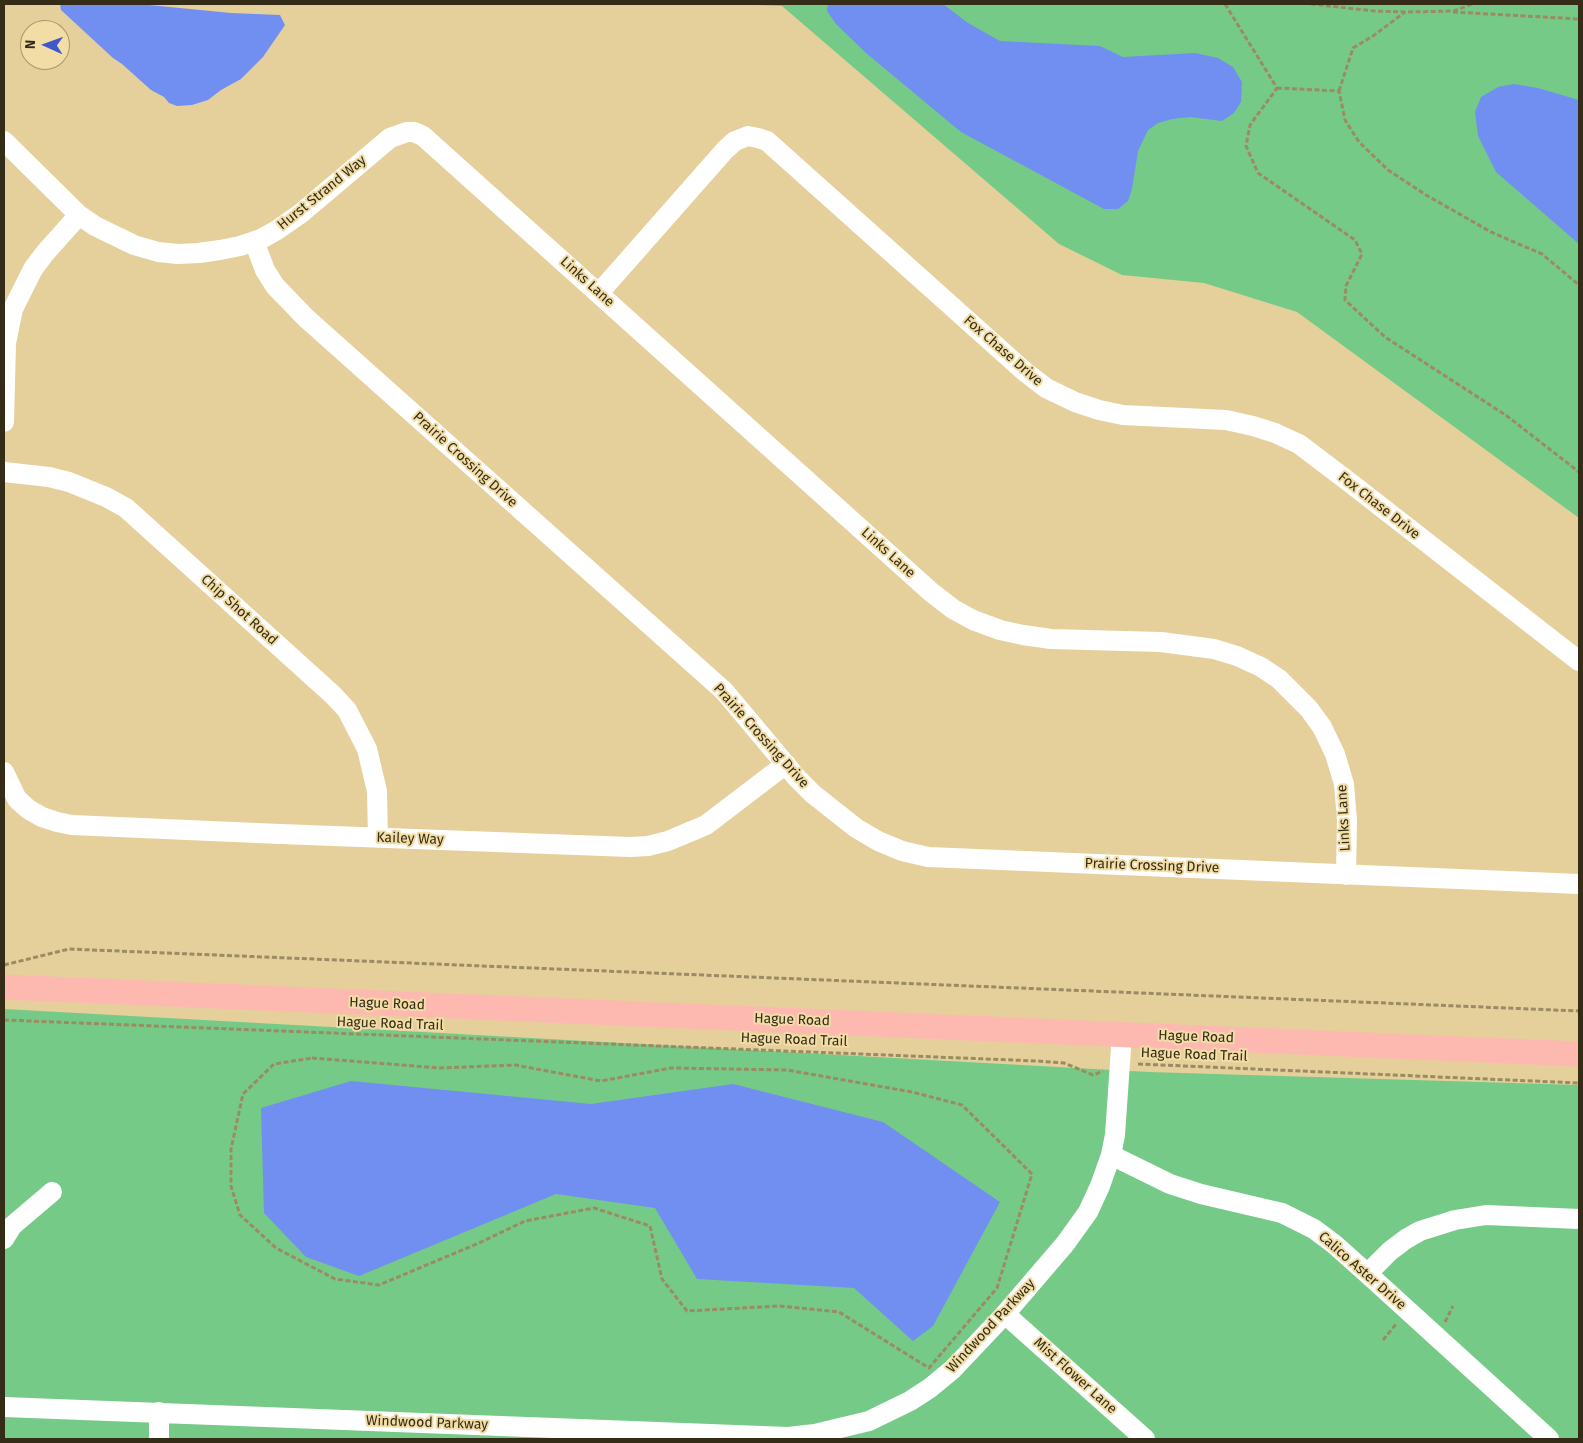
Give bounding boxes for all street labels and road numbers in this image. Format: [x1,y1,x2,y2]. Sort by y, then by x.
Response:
street label: Hurst Strand Way [274,152,370,234]
street label: Links Lane [557,253,617,311]
street label: Fox Chase Drive [960,312,1046,390]
street label: Prairie Crossing Drive [409,409,521,511]
street label: Fox Chase Drive [1335,469,1423,543]
street label: Links Lane [858,524,918,582]
street label: Chip Shot Road [197,571,281,649]
street label: Prairie Crossing Drive [710,680,812,792]
street label: Links Lane [1334,784,1354,852]
street label: Kailey Way [376,829,444,849]
street label: Prairie Crossing Drive [1084,855,1220,877]
street label: Hague Road [349,994,425,1014]
street label: Hague Road [754,1010,830,1030]
street label: Hague Road Trail [336,1014,444,1034]
street label: Hague Road [1158,1027,1234,1047]
street label: Hague Road Trail [740,1030,848,1050]
street label: Hague Road Trail [1140,1045,1248,1065]
street label: Calico Aster Drive [1315,1228,1409,1314]
street label: Windwood Parkway [943,1276,1039,1376]
street label: Mist Flower Lane [1030,1334,1120,1418]
street label: Windwood Parkway [366,1412,488,1434]

